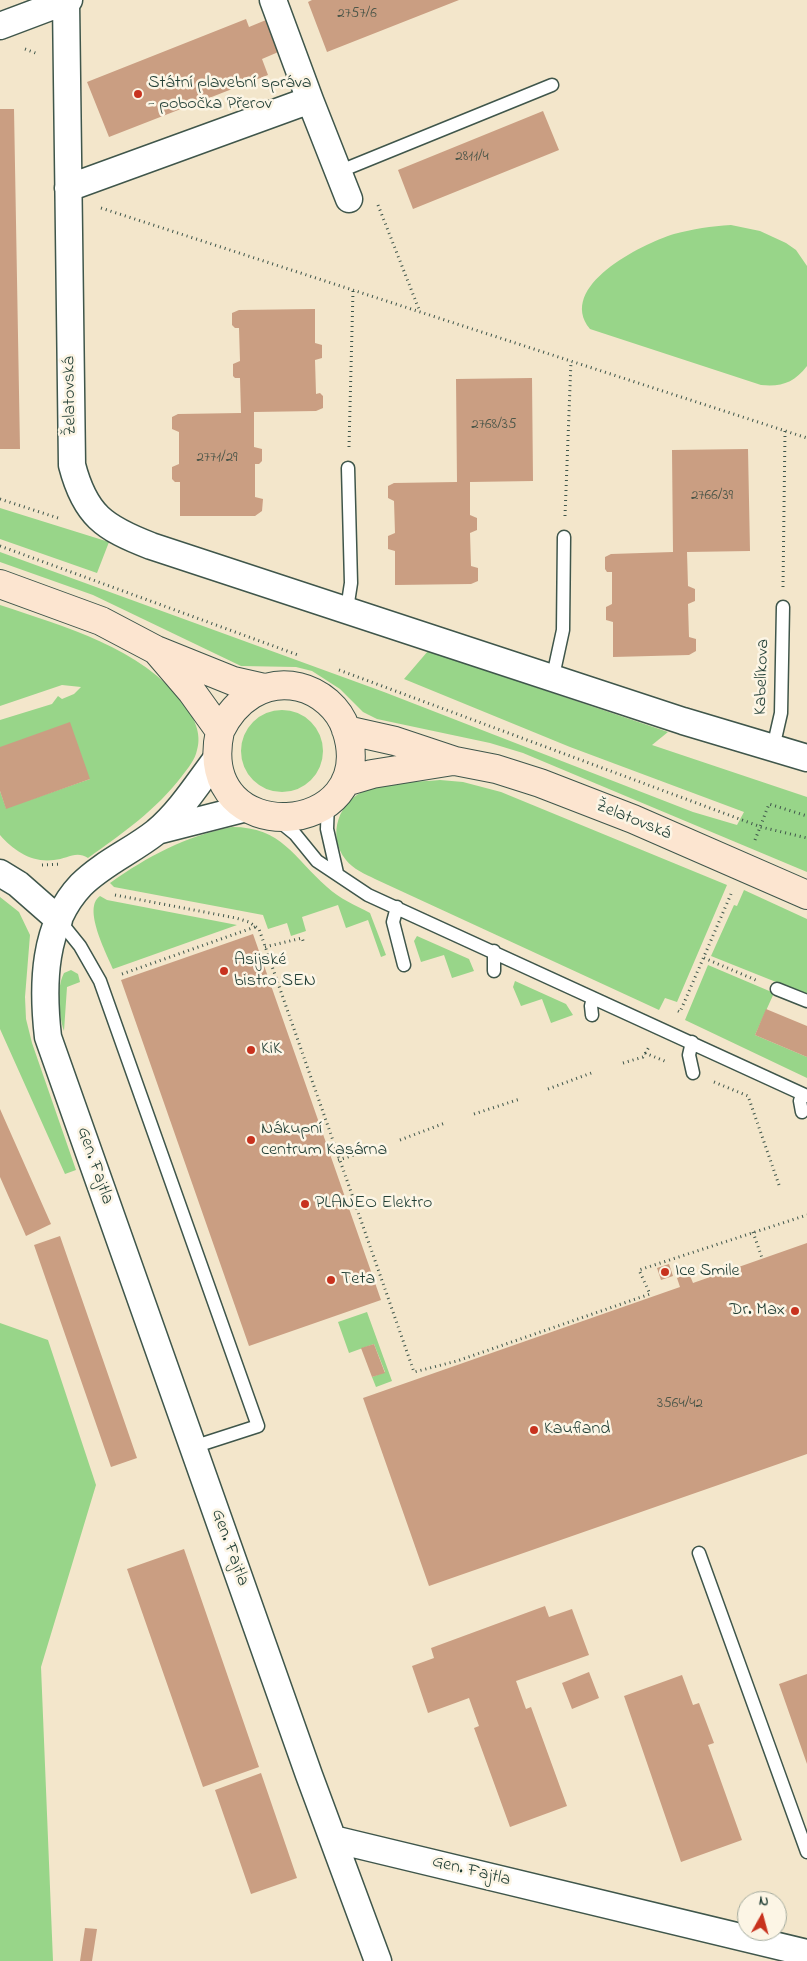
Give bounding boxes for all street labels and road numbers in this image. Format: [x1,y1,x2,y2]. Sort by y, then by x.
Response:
street label: Želatovská [60,356,82,436]
street label: Kabelíkova [751,639,775,715]
street label: Želatovská [592,796,674,846]
street label: Gen. Fajtla [71,1125,117,1207]
street label: Gen. Fajtla [205,1507,253,1589]
street label: Gen. Fajtla [429,1852,513,1892]

